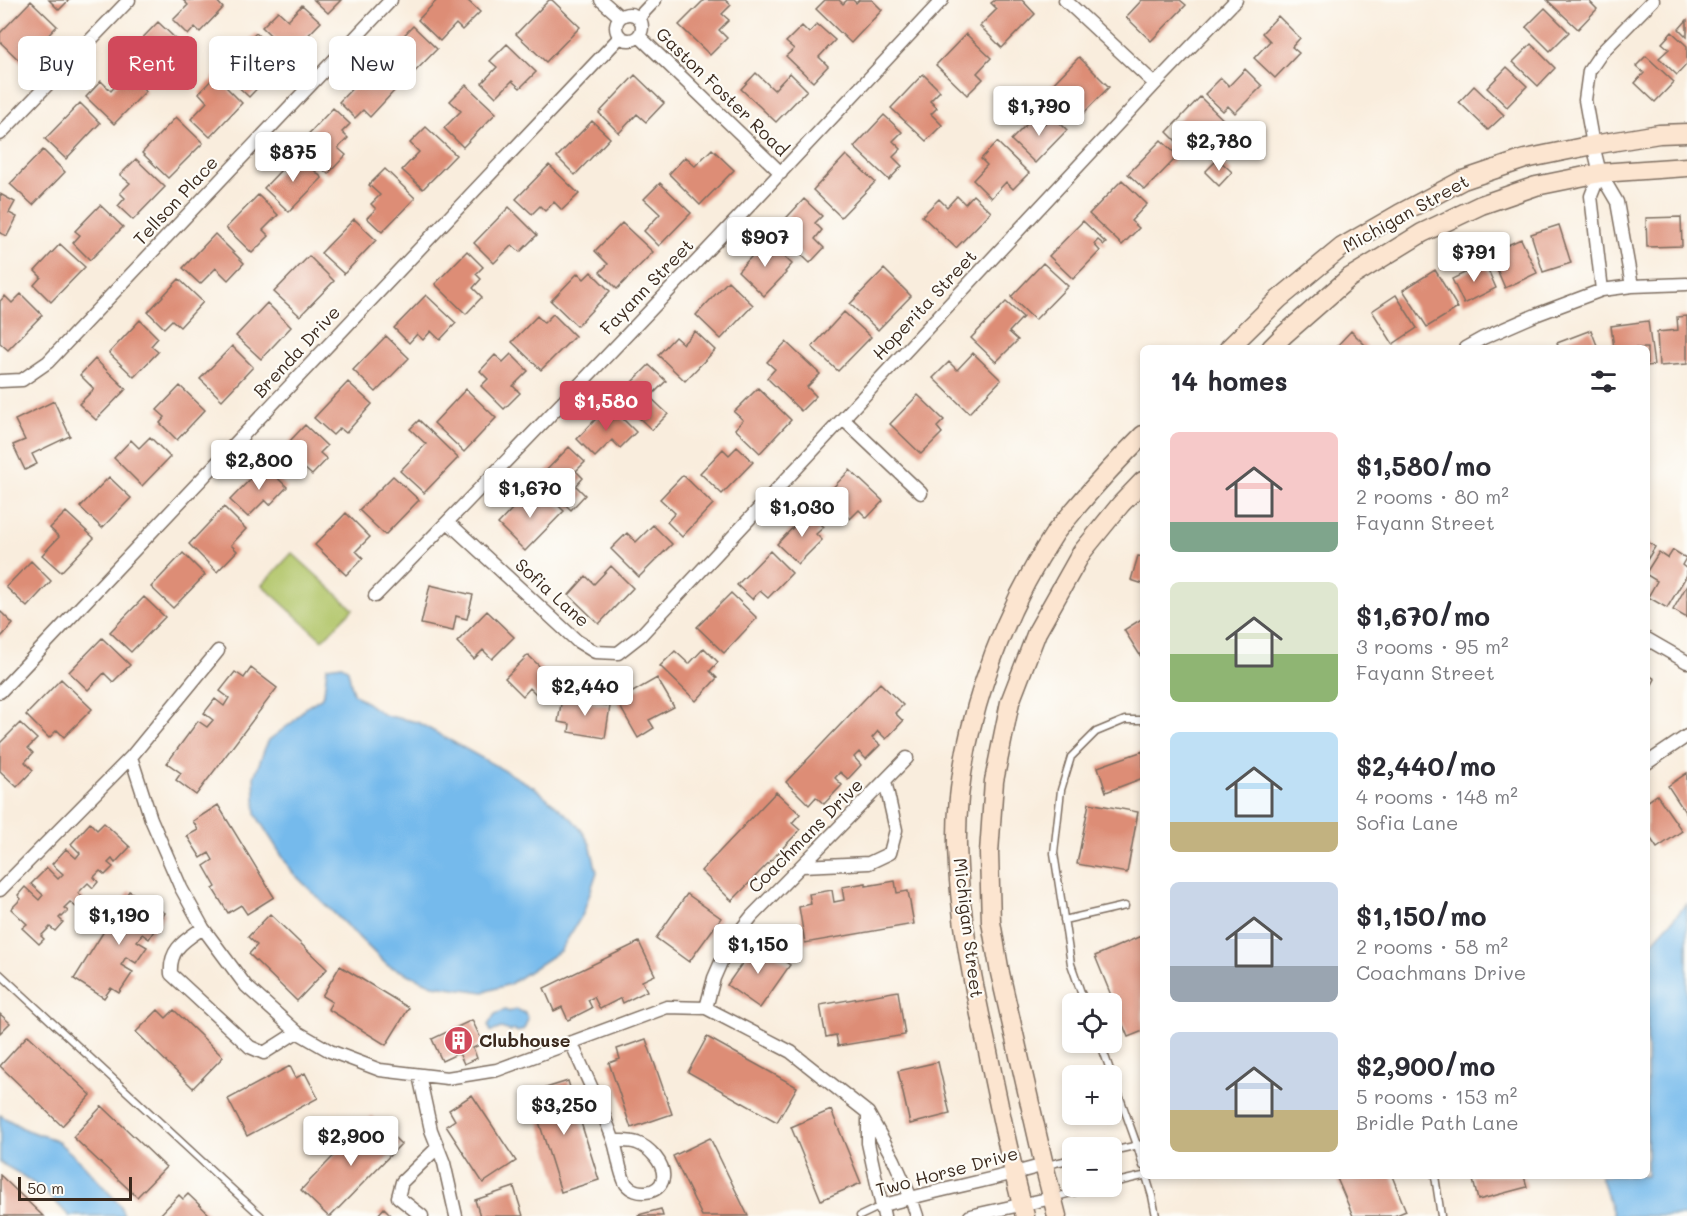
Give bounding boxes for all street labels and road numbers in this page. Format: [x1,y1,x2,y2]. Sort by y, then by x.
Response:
street label: Gaston Foster Road [651,22,794,161]
street label: Tellson Place [128,151,223,250]
street label: Michigan Street [1338,169,1473,258]
street label: Fayann Street [594,233,698,340]
street label: Hoperita Street [867,244,982,365]
street label: Brenda Drive [247,300,345,402]
street label: Sofia Lane [510,553,595,632]
street label: Coachmans Drive [743,773,868,898]
street label: Michigan Street [949,857,989,999]
street label: Two Horse Drive [873,1141,1020,1202]

